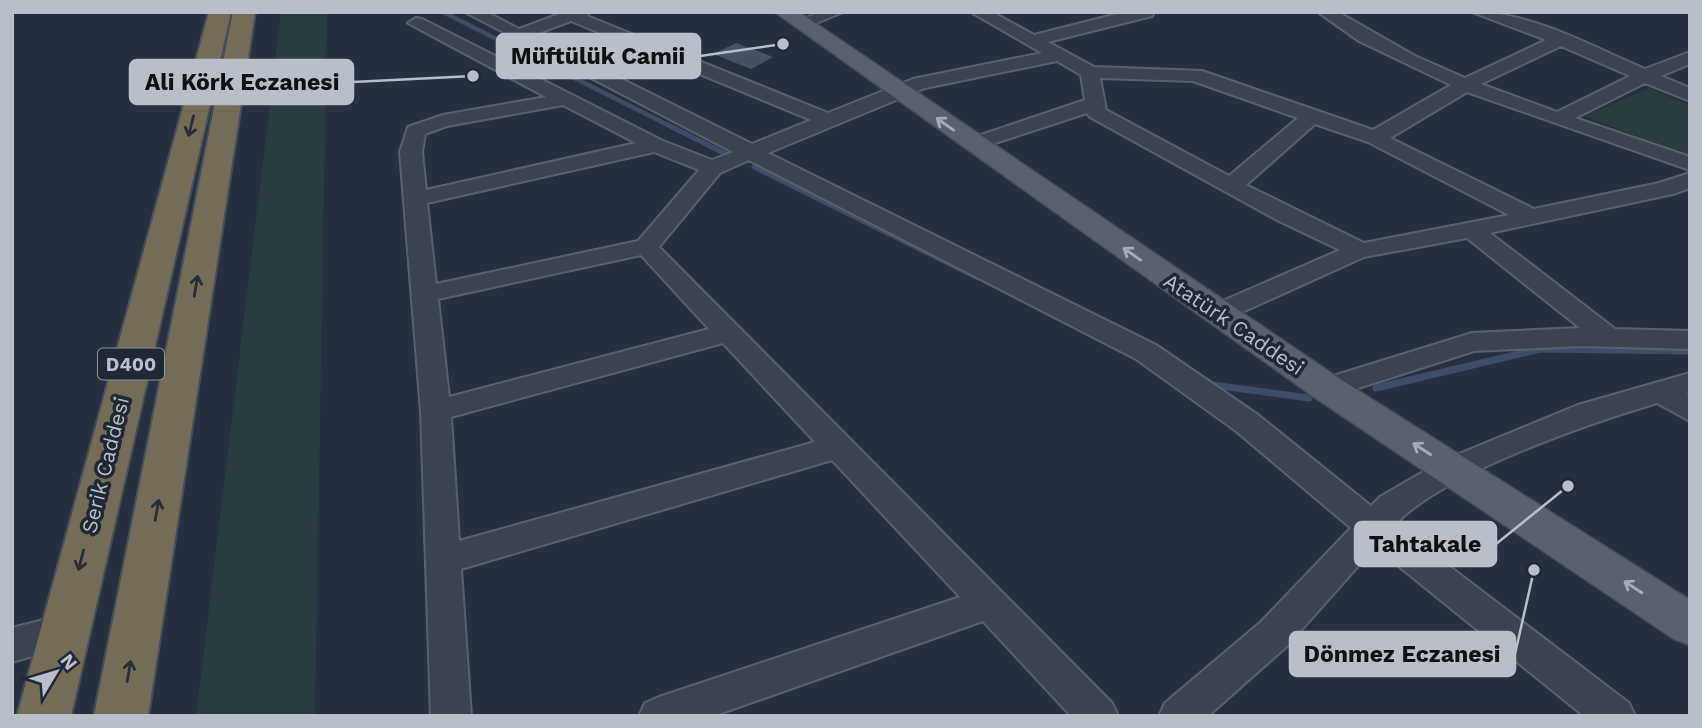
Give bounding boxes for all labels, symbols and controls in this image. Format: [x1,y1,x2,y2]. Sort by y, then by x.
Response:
callout: Müftülük Camii [497,34,700,78]
text: Müftülük Camii [511,43,685,70]
callout: Ali Körk Eczanesi [130,60,353,104]
text: Ali Körk Eczanesi [145,69,339,96]
one-way arrow [184,114,197,137]
one-way arrow [936,117,955,131]
one-way arrow [1123,247,1142,261]
street label: Atatürk Caddesi [1159,268,1309,380]
one-way arrow [190,275,203,298]
road number: D400 [98,348,164,380]
street label: Serik Caddesi [76,394,134,536]
one-way arrow [1413,442,1432,457]
one-way arrow [151,499,164,522]
callout: Tahtakale [1355,522,1496,566]
text: Tahtakale [1369,531,1481,558]
one-way arrow [74,548,87,571]
one-way arrow [1623,580,1643,594]
callout: Dönmez Eczanesi [1290,632,1515,676]
north arrow [21,637,91,707]
text: Dönmez Eczanesi [1303,641,1501,668]
text: N [56,649,82,674]
one-way arrow [123,660,136,683]

